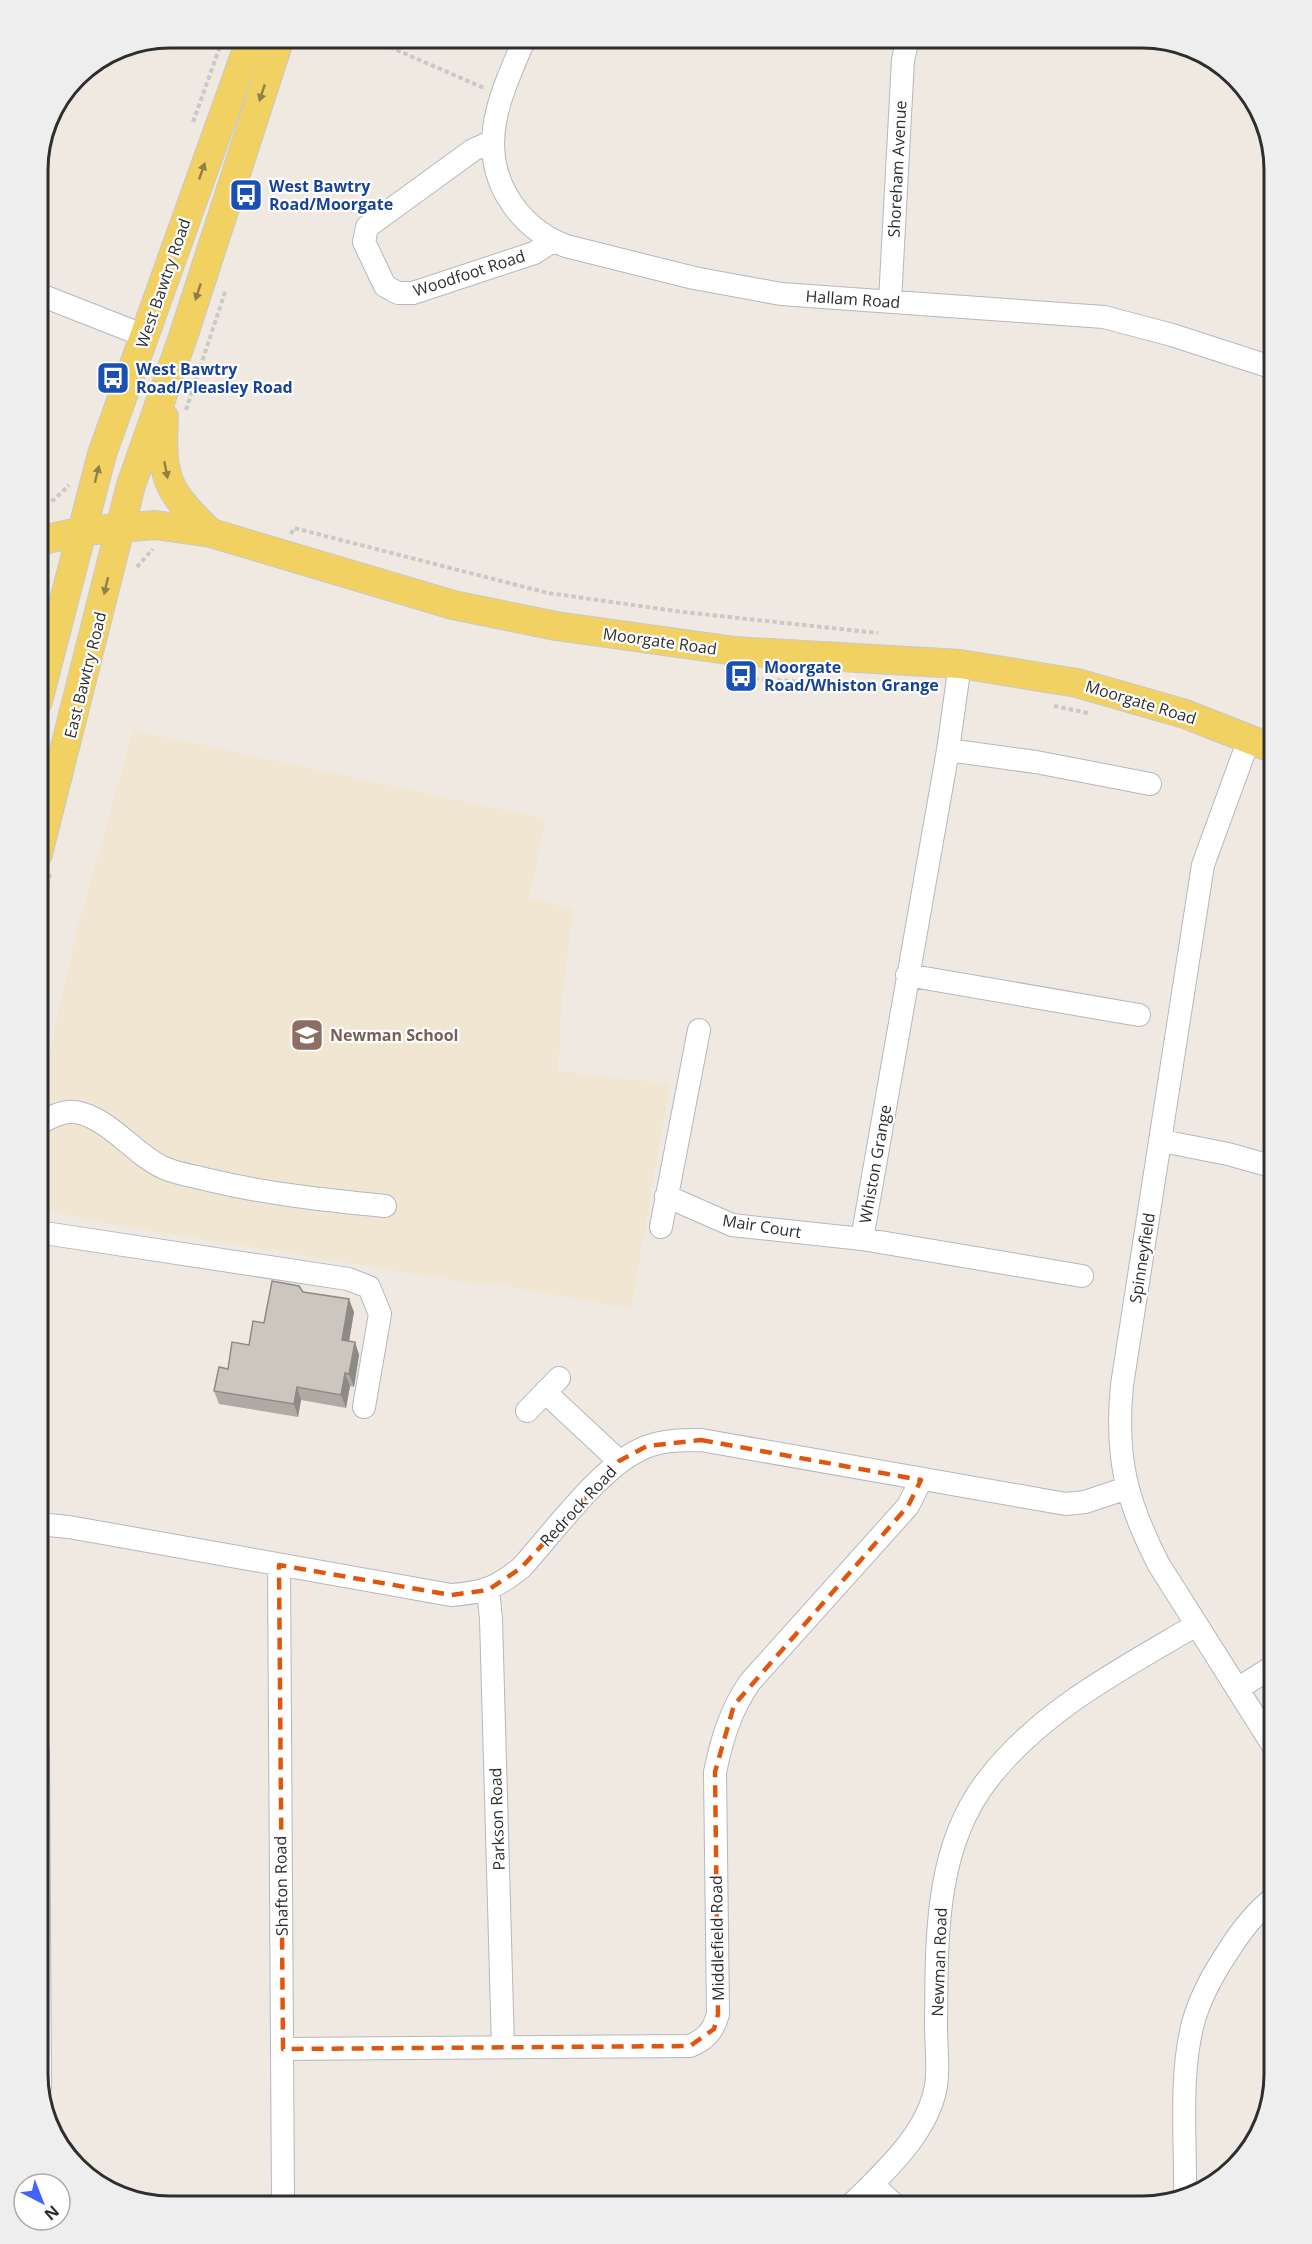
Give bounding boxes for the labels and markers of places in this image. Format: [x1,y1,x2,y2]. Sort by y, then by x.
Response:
place label: West Bawtry Road/Moorgate [269,175,393,215]
bus stop icon: West Bawtry Road/Moorgate [228,177,264,213]
place label: West Bawtry Road/Pleasley Road [136,358,293,398]
bus stop icon: West Bawtry Road/Pleasley Road [95,360,131,396]
place label: Moorgate Road/Whiston Grange [764,656,939,696]
bus stop icon: Moorgate Road/Whiston Grange [723,658,759,694]
school or university icon: Newman School [289,1017,325,1053]
place label: Newman School [330,1024,458,1046]

